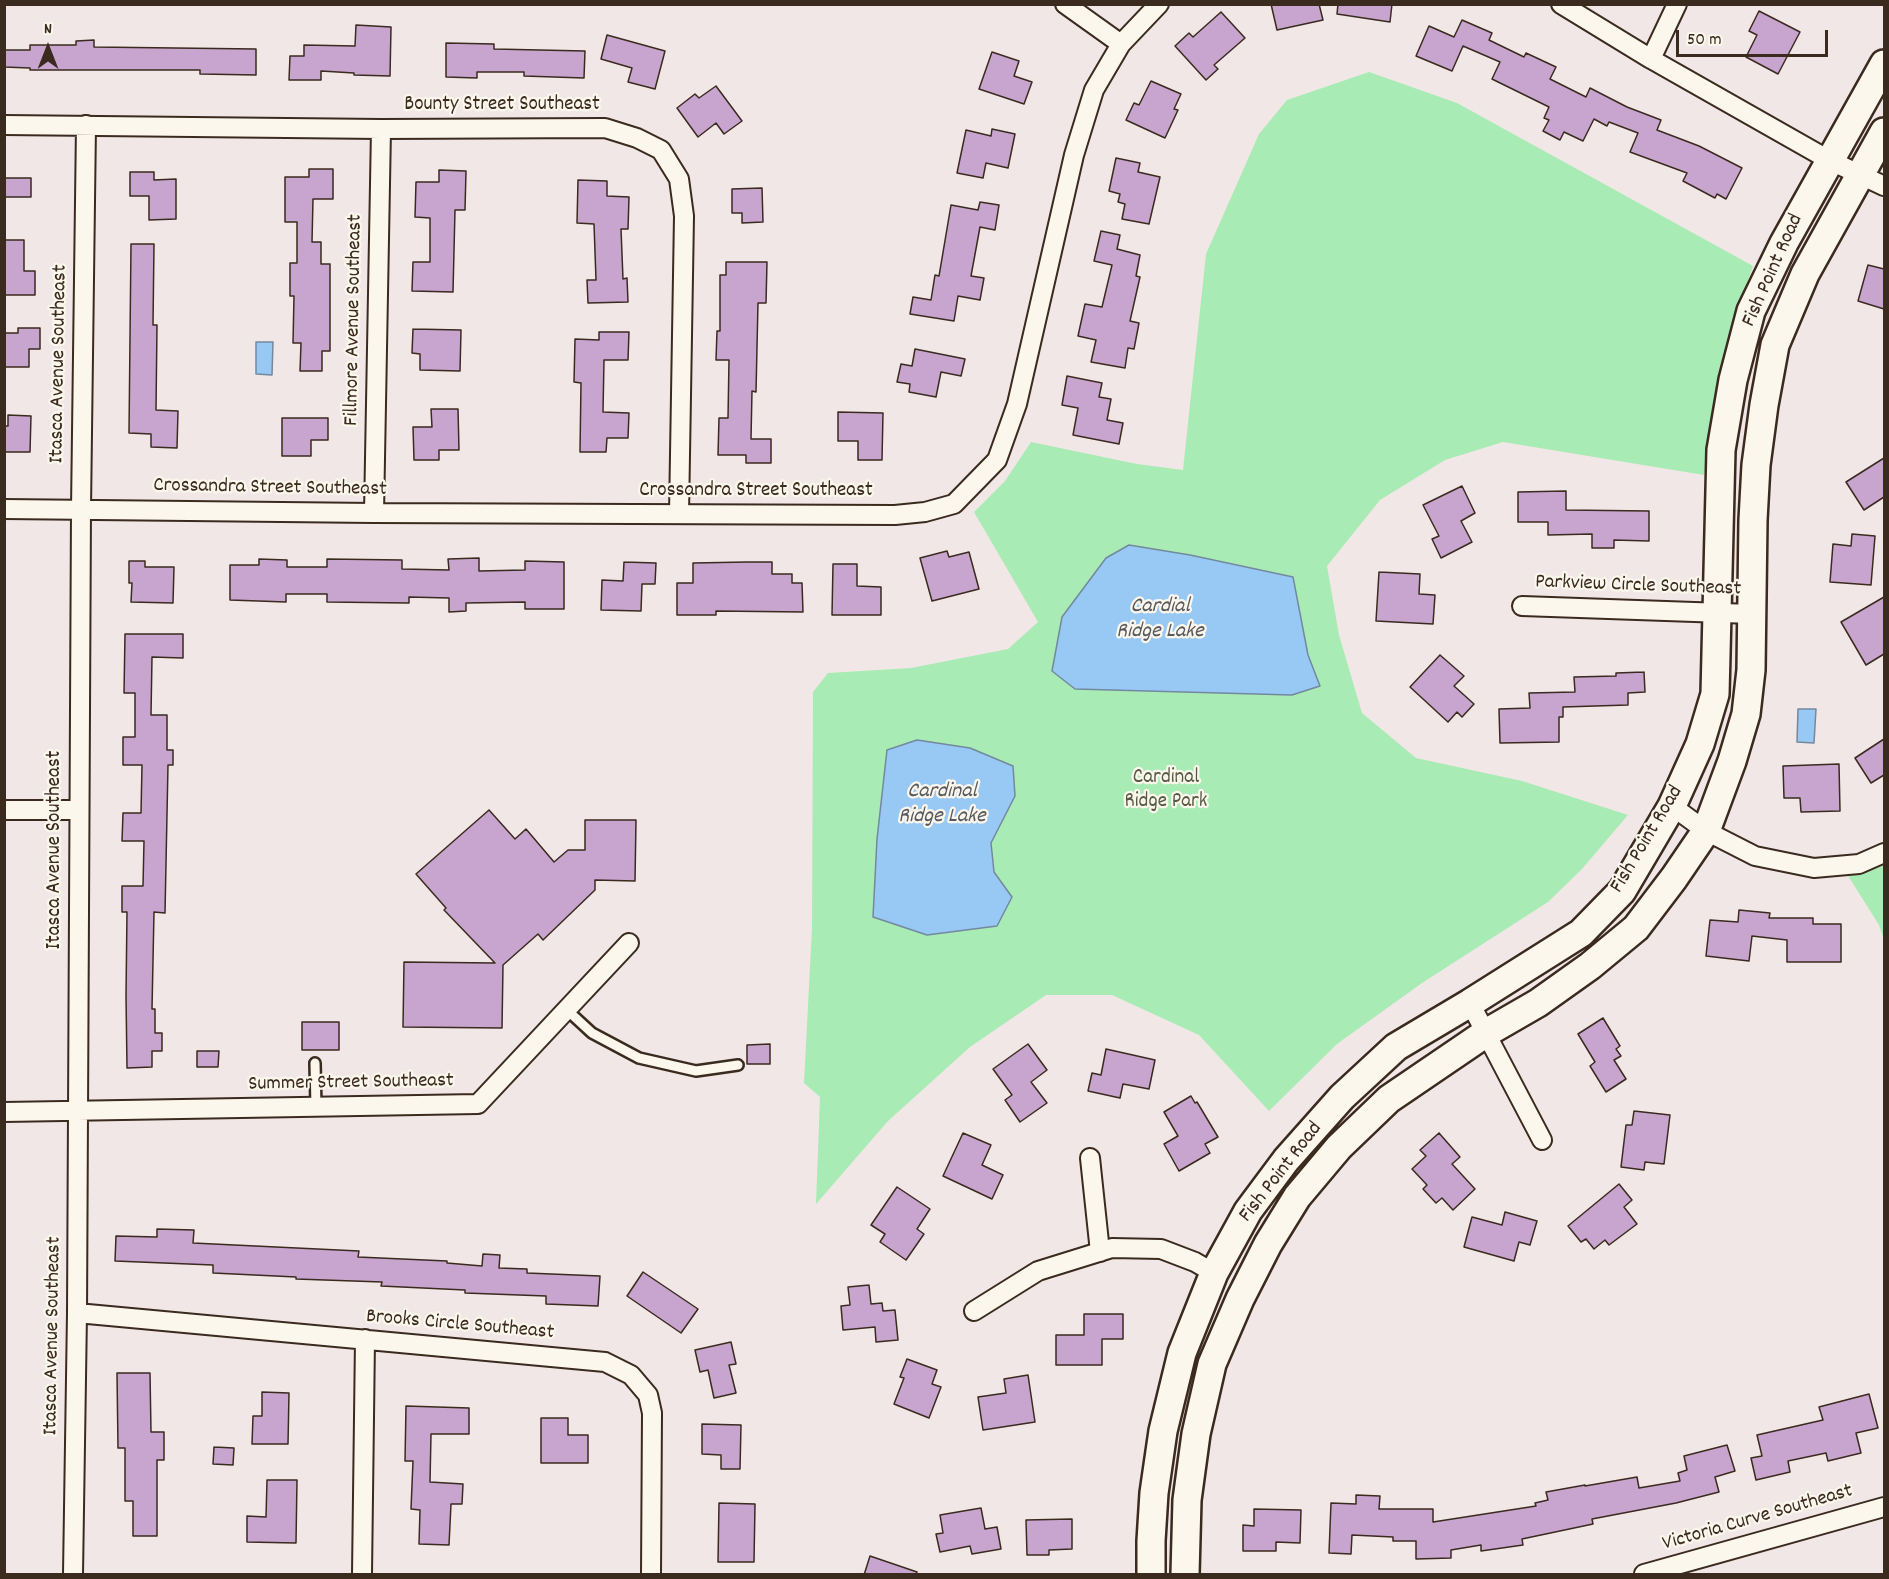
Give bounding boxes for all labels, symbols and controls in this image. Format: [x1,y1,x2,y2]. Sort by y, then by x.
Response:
north arrow [18,18,78,78]
text: N [44,18,52,41]
scale bar [1679,18,1830,56]
text: 50 m [1687,28,1722,53]
street label: Bounty Street Southeast [404,93,600,119]
street label: Fish Point Road [1738,211,1810,331]
street label: Fillmore Avenue Southeast [341,214,369,426]
street label: Itasca Avenue Southeast [46,264,74,464]
street label: Crossandra Street Southeast [153,474,387,504]
street label: Crossandra Street Southeast [639,479,873,505]
street label: Parkview Circle Southeast [1535,571,1741,603]
water label: Cardial Ridge Lake [1116,595,1204,646]
street label: Itasca Avenue Southeast [43,750,69,950]
park label: Cardinal Ridge Park [1125,766,1207,816]
water label: Cardinal Ridge Lake [898,780,986,831]
street label: Fish Point Road [1606,782,1690,898]
street label: Summer Street Southeast [248,1070,454,1098]
street label: Fish Point Road [1235,1118,1329,1228]
street label: Itasca Avenue Southeast [40,1236,68,1436]
street label: Brooks Circle Southeast [365,1305,555,1347]
street label: Victoria Curve Southeast [1660,1480,1856,1558]

